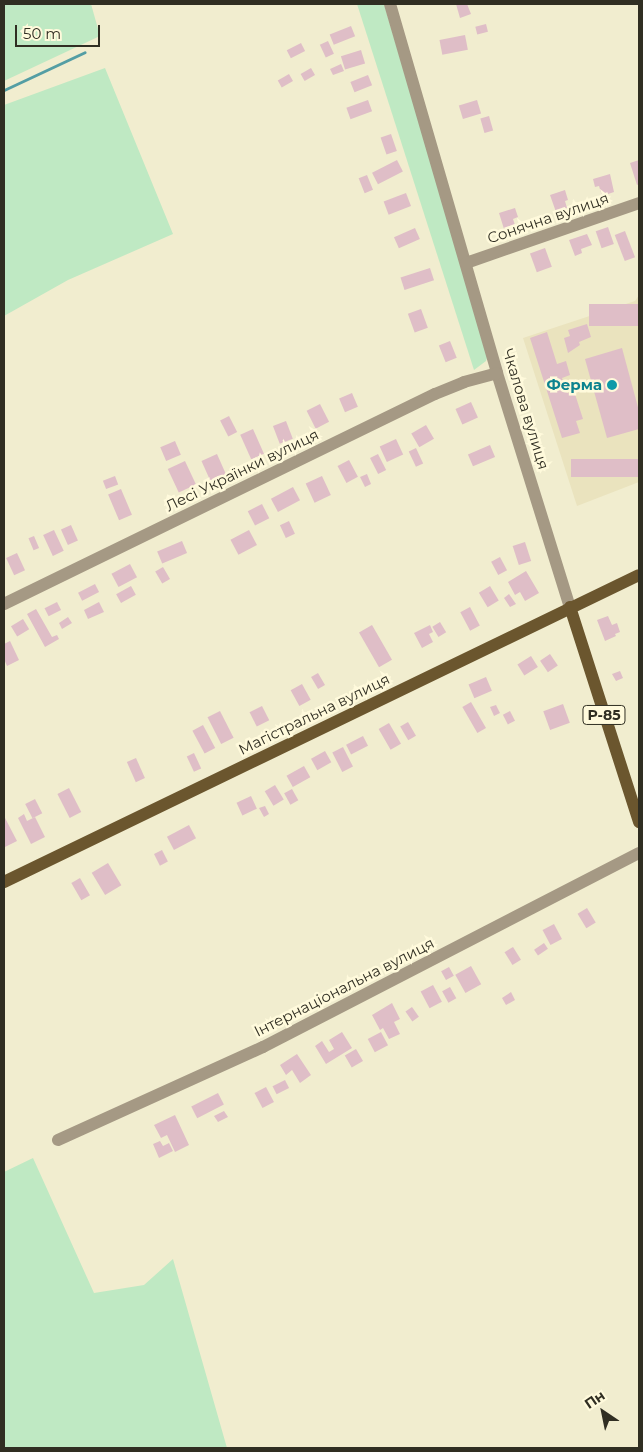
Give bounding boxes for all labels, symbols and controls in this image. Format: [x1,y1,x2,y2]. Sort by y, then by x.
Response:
scale bar [18,15,102,47]
text: 50 m [23,24,61,43]
street label: Сонячна вулиця [485,189,611,247]
street label: Чкалова вулиця [499,347,553,471]
place label: Ферма [546,376,602,394]
marker: Ферма [606,379,618,391]
street label: Лесі Українки вулиця [162,425,322,515]
street label: Магістральна вулиця [236,670,392,758]
road number: Р-85 [582,704,626,726]
street label: Інтернаціональна вулиця [251,934,437,1040]
text: Пн [581,1386,608,1413]
north arrow [578,1387,628,1437]

